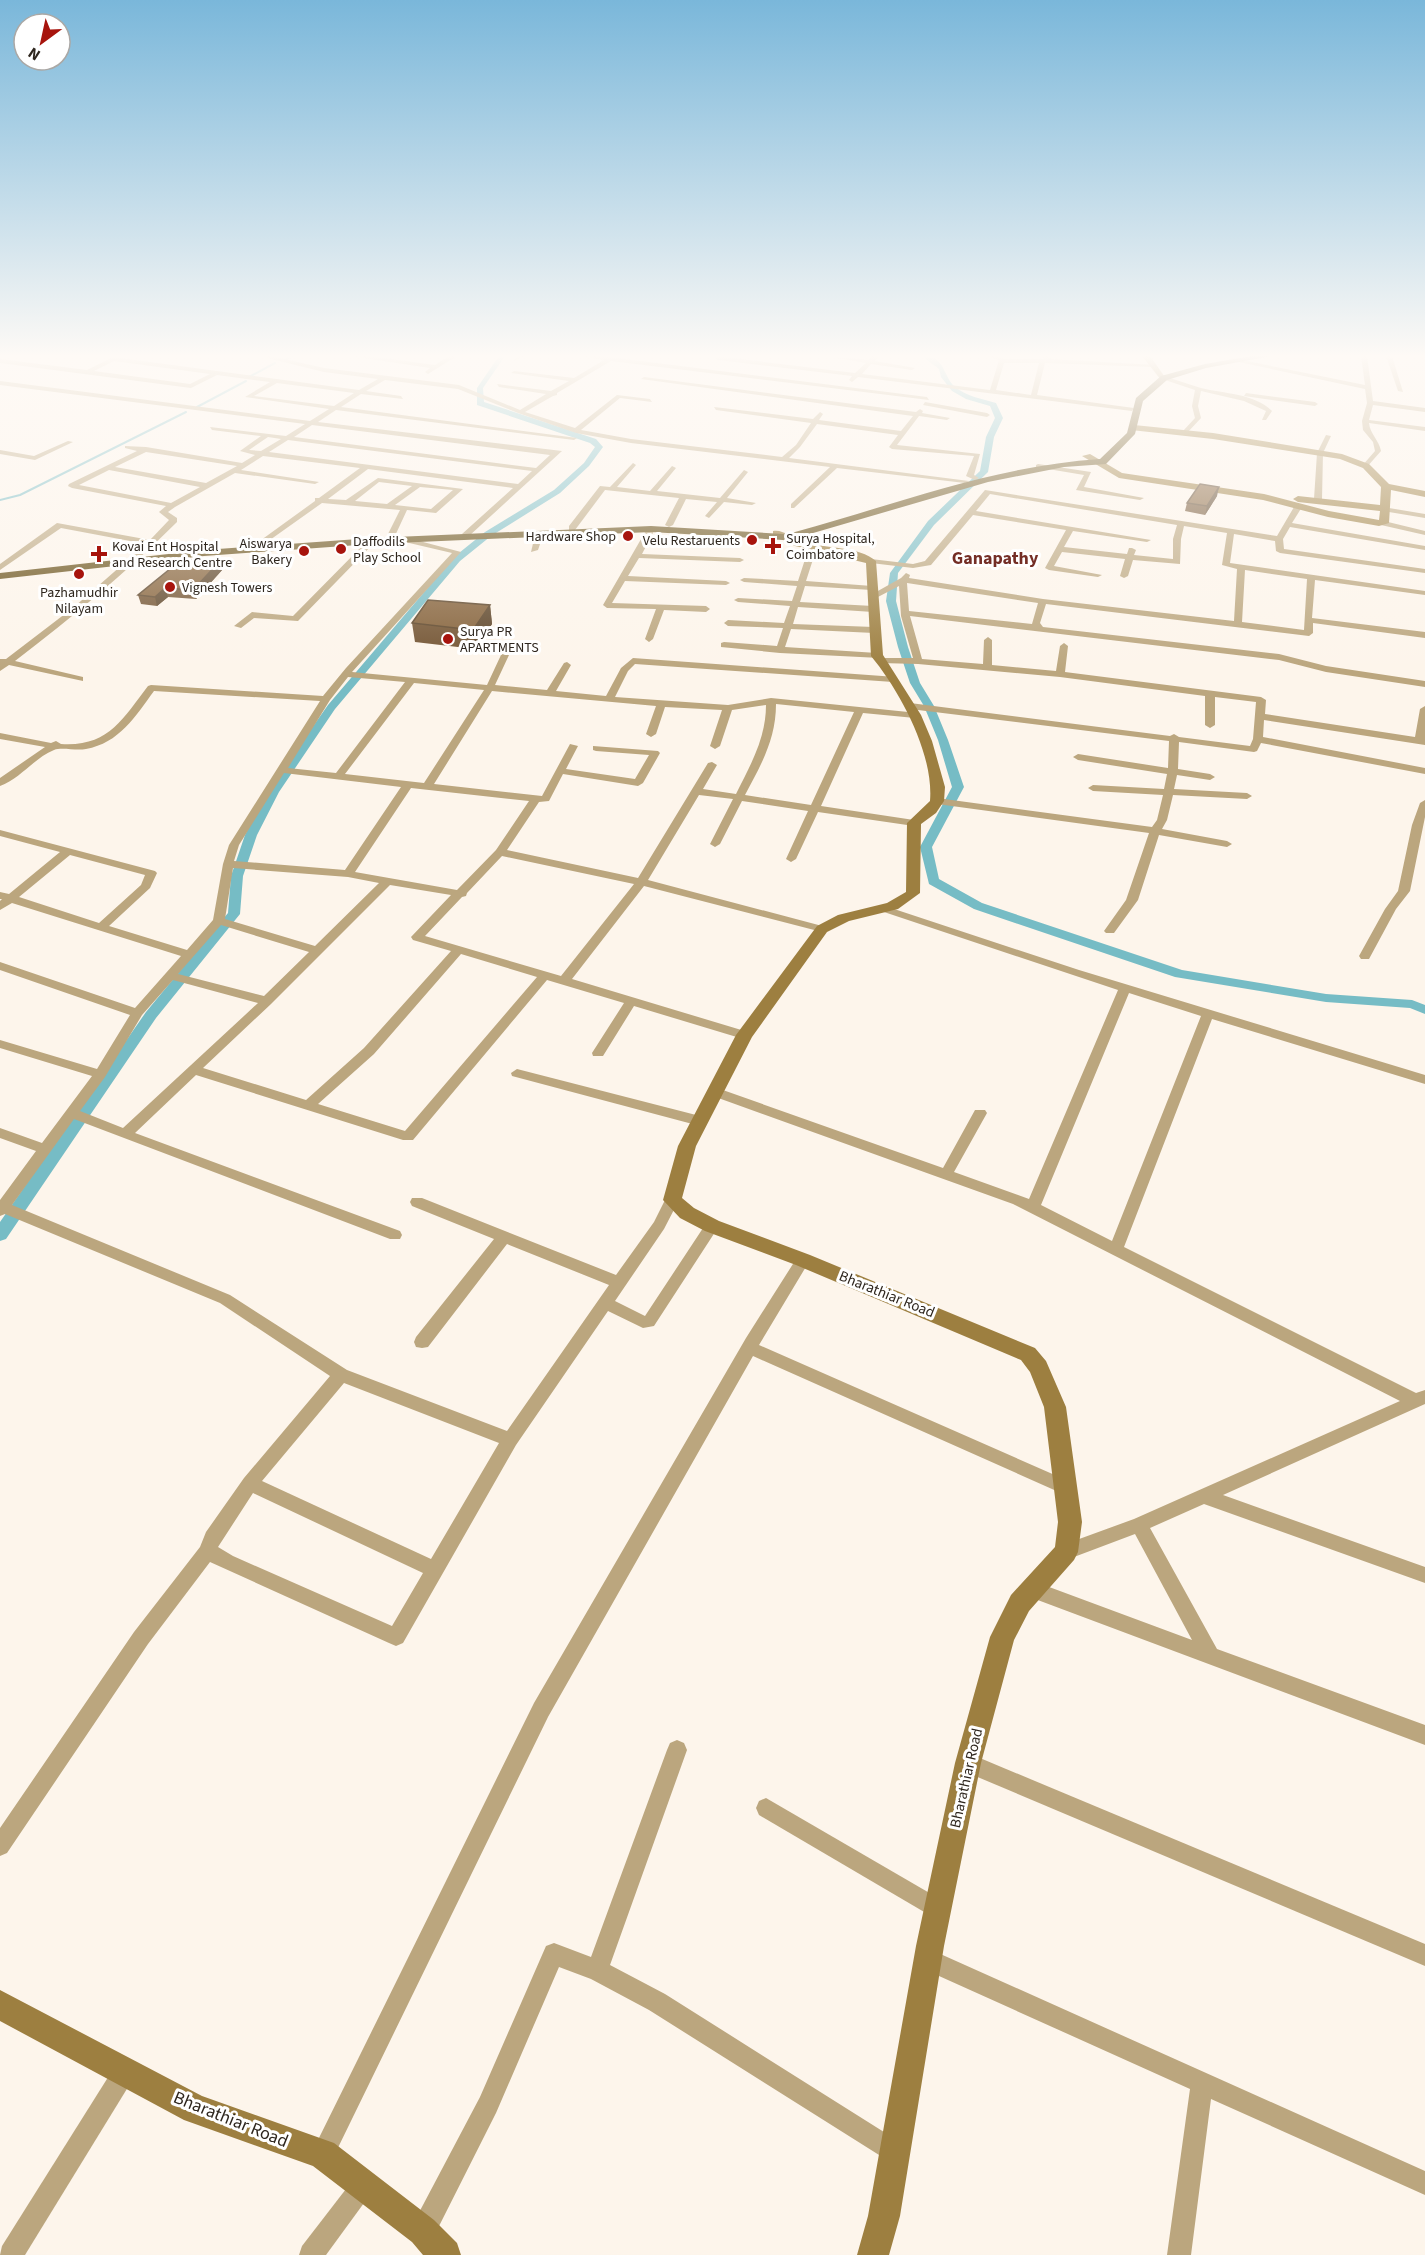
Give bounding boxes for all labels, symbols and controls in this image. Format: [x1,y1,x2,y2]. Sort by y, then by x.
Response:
north arrow [12,12,72,72]
text: N [24,42,45,66]
place label: Hardware Shop [525,527,616,547]
marker: Hardware Shop [621,529,635,543]
place label: Surya Hospital, Coimbatore [786,529,875,565]
place label: Velu Restaruents [643,531,740,551]
place label: Daffodils Play School [353,532,422,568]
marker: Velu Restaruents [745,533,759,547]
place label: Aiswarya Bakery [240,534,292,570]
place label: Kovai Ent Hospital and Research Centre [112,537,232,573]
marker: Surya Hospital, Coimbatore [764,537,782,555]
marker: Daffodils Play School [334,542,348,556]
marker: Aiswarya Bakery [297,544,311,558]
marker: Kovai Ent Hospital and Research Centre [90,545,108,563]
district label: Ganapathy [952,546,1039,571]
marker: Pazhamudhir Nilayam [72,567,86,581]
place label: Vignesh Towers [182,578,272,598]
marker: Vignesh Towers [163,580,177,594]
place label: Pazhamudhir Nilayam [40,583,118,619]
place label: Surya PR APARTMENTS [460,622,539,658]
marker: Surya PR APARTMENTS [441,632,455,646]
street label: Bharathiar Road [836,1266,938,1323]
street label: Bharathiar Road [945,1726,988,1830]
street label: Bharathiar Road [170,2085,292,2154]

